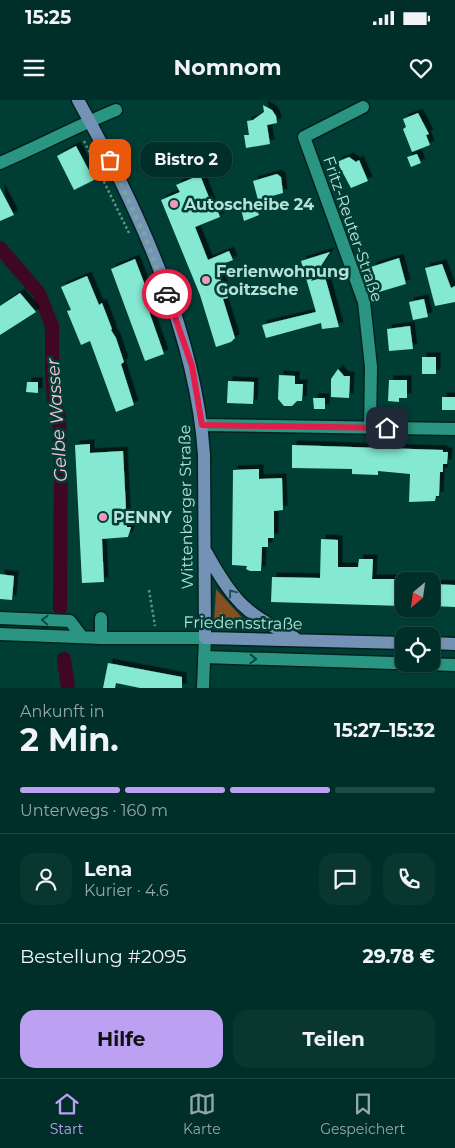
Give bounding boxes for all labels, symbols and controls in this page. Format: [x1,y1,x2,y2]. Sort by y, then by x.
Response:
text: 15:25 [25,6,71,29]
icon: menu [20,54,48,82]
text: Nomnom [173,54,282,81]
icon: heart [407,54,435,82]
pin [89,139,131,181]
callout: Bistro 2 [140,142,232,178]
icon: bag [96,146,124,174]
text: Bistro 2 [154,150,218,169]
street label: Fritz-Reuter-Straße [319,154,387,304]
place label: Autoscheibe 24 [183,195,314,214]
marker: Autoscheibe 24 [168,198,180,210]
place label: Ferienwohnung Goitzsche [216,262,349,299]
courier [142,269,192,319]
marker: Ferienwohnung Goitzsche [200,274,212,286]
icon: car [153,280,181,308]
water label: Gelbe Wasser [42,357,72,483]
pin [366,407,408,449]
icon: home [373,414,401,442]
street label: Wittenberger Straße [175,425,197,589]
place label: PENNY [113,508,173,527]
marker: PENNY [97,511,109,523]
north arrow [395,572,440,618]
map controls [395,572,440,672]
one-way arrow [229,589,238,599]
street label: Friedensstraße [183,612,303,634]
one-way arrow [41,614,49,625]
button: locate [395,627,440,672]
one-way arrow [250,654,257,664]
text: Ankunft in [20,702,105,721]
text: 15:27–15:32 [334,719,435,742]
text: 2 Min. [20,720,119,759]
text: Unterwegs · 160 m [20,801,168,820]
button: person [20,853,72,905]
button: chat [319,853,371,905]
button: phone [383,853,435,905]
text: Lena [84,858,132,881]
text: Kurier · 4.6 [84,881,169,900]
text: Bestellung #2095 [20,945,187,968]
text: 29.78 € [362,945,435,968]
button: Hilfe [20,1010,223,1068]
button: Teilen [233,1010,435,1068]
tab: Start [50,1090,84,1138]
tab: Karte [183,1090,221,1138]
tab: Gespeichert [320,1090,405,1138]

